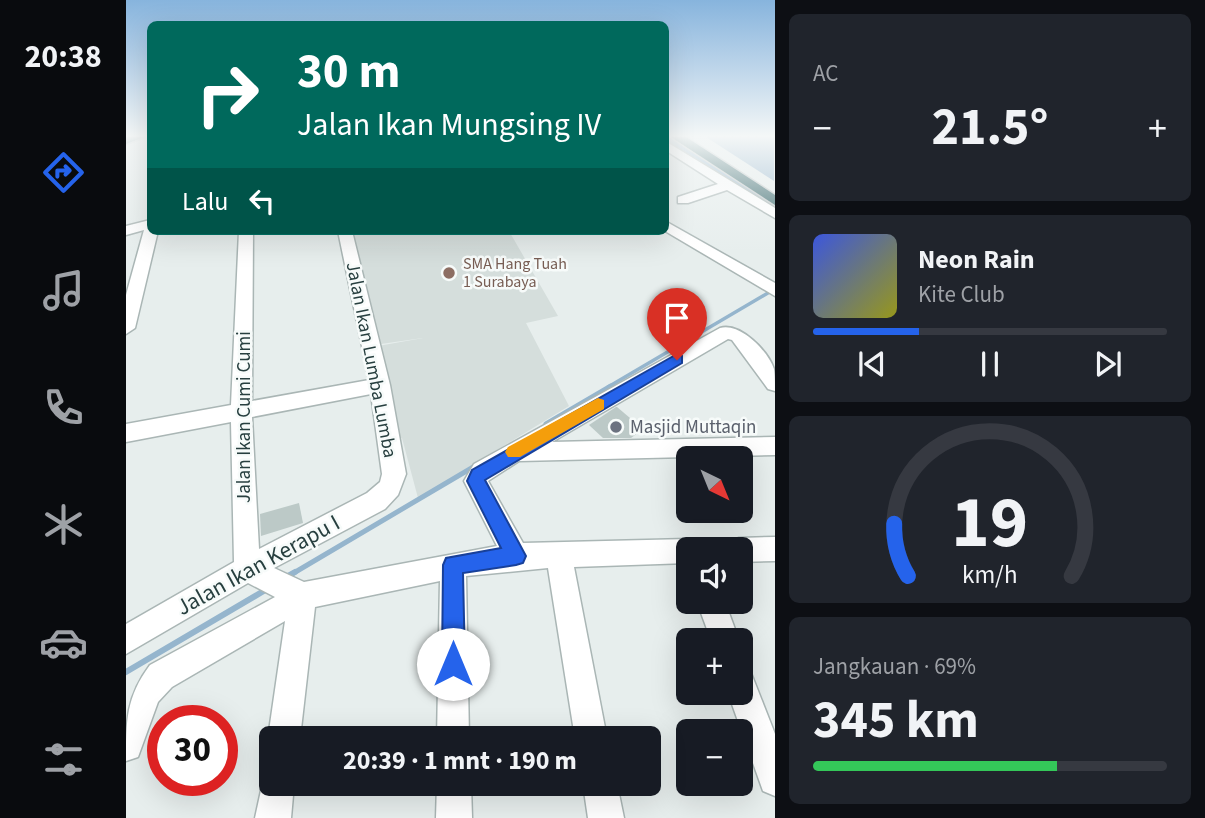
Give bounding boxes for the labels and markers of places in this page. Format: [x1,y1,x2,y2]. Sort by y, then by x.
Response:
place label: SMA Hang Tuah 1 Surabaya [463,253,567,293]
marker: SMA Hang Tuah 1 Surabaya [441,265,457,281]
pin [647,288,707,360]
place label: Masjid Muttaqin [630,414,756,441]
marker: Masjid Muttaqin [608,419,624,435]

